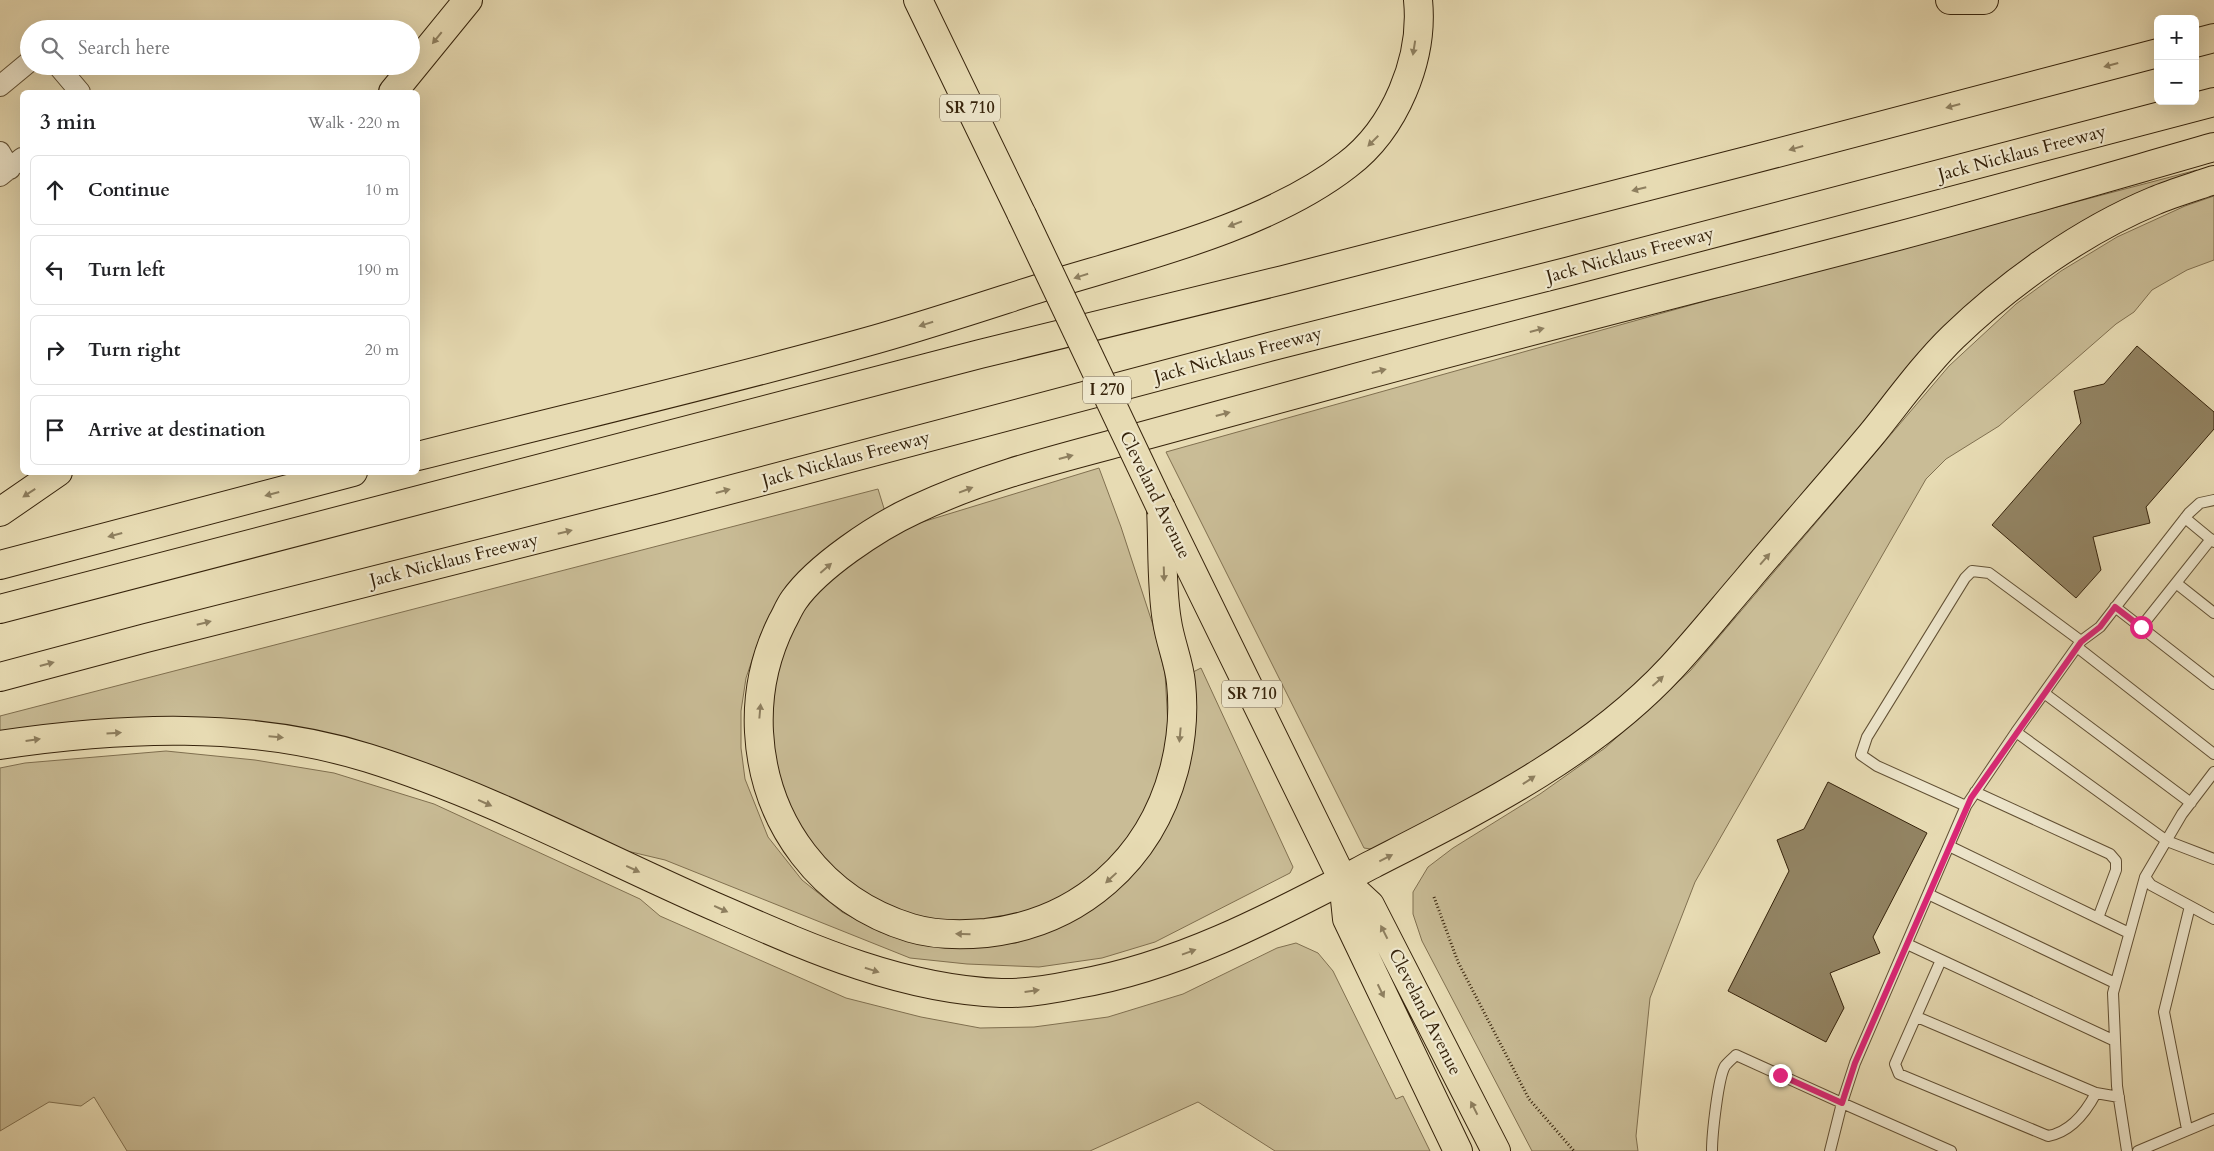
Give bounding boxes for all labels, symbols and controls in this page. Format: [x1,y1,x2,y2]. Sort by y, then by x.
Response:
map controls [2154,15,2199,105]
button: + [2154,15,2199,60]
search box [20,20,420,75]
one-way arrow [432,31,443,44]
icon: search [38,34,66,62]
text: Search here [78,35,170,61]
one-way arrow [1410,41,1418,57]
button: − [2154,60,2199,105]
one-way arrow [2103,61,2118,69]
road number: SR 710 [940,95,1000,122]
one-way arrow [1946,102,1961,110]
text: 3 min [40,108,96,137]
text: Walk · 220 m [308,112,400,134]
street label: Jack Nicklaus Freeway [1932,118,2109,188]
one-way arrow [1367,135,1379,147]
one-way arrow [1789,144,1804,152]
icon: ahead [41,176,69,204]
text: Continue [88,177,170,203]
text: 10 m [365,179,399,201]
one-way arrow [1631,185,1647,193]
street label: Jack Nicklaus Freeway [1540,220,1717,290]
one-way arrow [1228,221,1243,228]
icon: left [41,256,69,284]
text: Turn left [88,257,165,283]
text: 190 m [357,259,399,281]
one-way arrow [1074,272,1089,280]
one-way arrow [918,320,933,328]
street label: Jack Nicklaus Freeway [1148,320,1325,390]
one-way arrow [1529,326,1544,334]
icon: right [41,336,69,364]
text: Turn right [88,337,180,363]
text: 20 m [365,339,399,361]
one-way arrow [1372,367,1387,375]
road number: I 270 [1083,376,1131,404]
one-way arrow [1215,410,1230,418]
icon: arrive [41,416,69,444]
text: Arrive at destination [88,417,265,443]
street label: Jack Nicklaus Freeway [756,424,933,494]
street label: Cleveland Avenue [1113,427,1197,563]
one-way arrow [1058,452,1073,460]
one-way arrow [959,485,974,493]
one-way arrow [715,487,730,495]
one-way arrow [23,488,36,497]
one-way arrow [265,490,280,498]
street label: Jack Nicklaus Freeway [364,527,541,594]
one-way arrow [558,527,573,535]
one-way arrow [107,531,123,539]
one-way arrow [1759,552,1770,565]
one-way arrow [819,563,832,574]
one-way arrow [1160,566,1168,582]
route start [2130,616,2153,639]
one-way arrow [197,619,212,627]
one-way arrow [40,660,55,668]
one-way arrow [1651,675,1663,687]
road number: SR 710 [1222,681,1282,708]
one-way arrow [756,702,764,718]
one-way arrow [1176,727,1184,743]
one-way arrow [107,728,123,736]
one-way arrow [269,734,285,742]
one-way arrow [25,736,41,744]
one-way arrow [1522,775,1536,785]
one-way arrow [478,799,492,807]
one-way arrow [1379,854,1394,862]
one-way arrow [626,866,640,874]
one-way arrow [1104,872,1117,883]
one-way arrow [714,906,728,914]
one-way arrow [1380,925,1388,939]
one-way arrow [954,930,970,938]
street label: Cleveland Avenue [1382,944,1468,1080]
one-way arrow [1182,948,1197,956]
one-way arrow [865,966,880,974]
one-way arrow [1377,984,1385,998]
one-way arrow [1024,986,1040,994]
route end [1769,1064,1792,1087]
one-way arrow [1470,1100,1478,1115]

